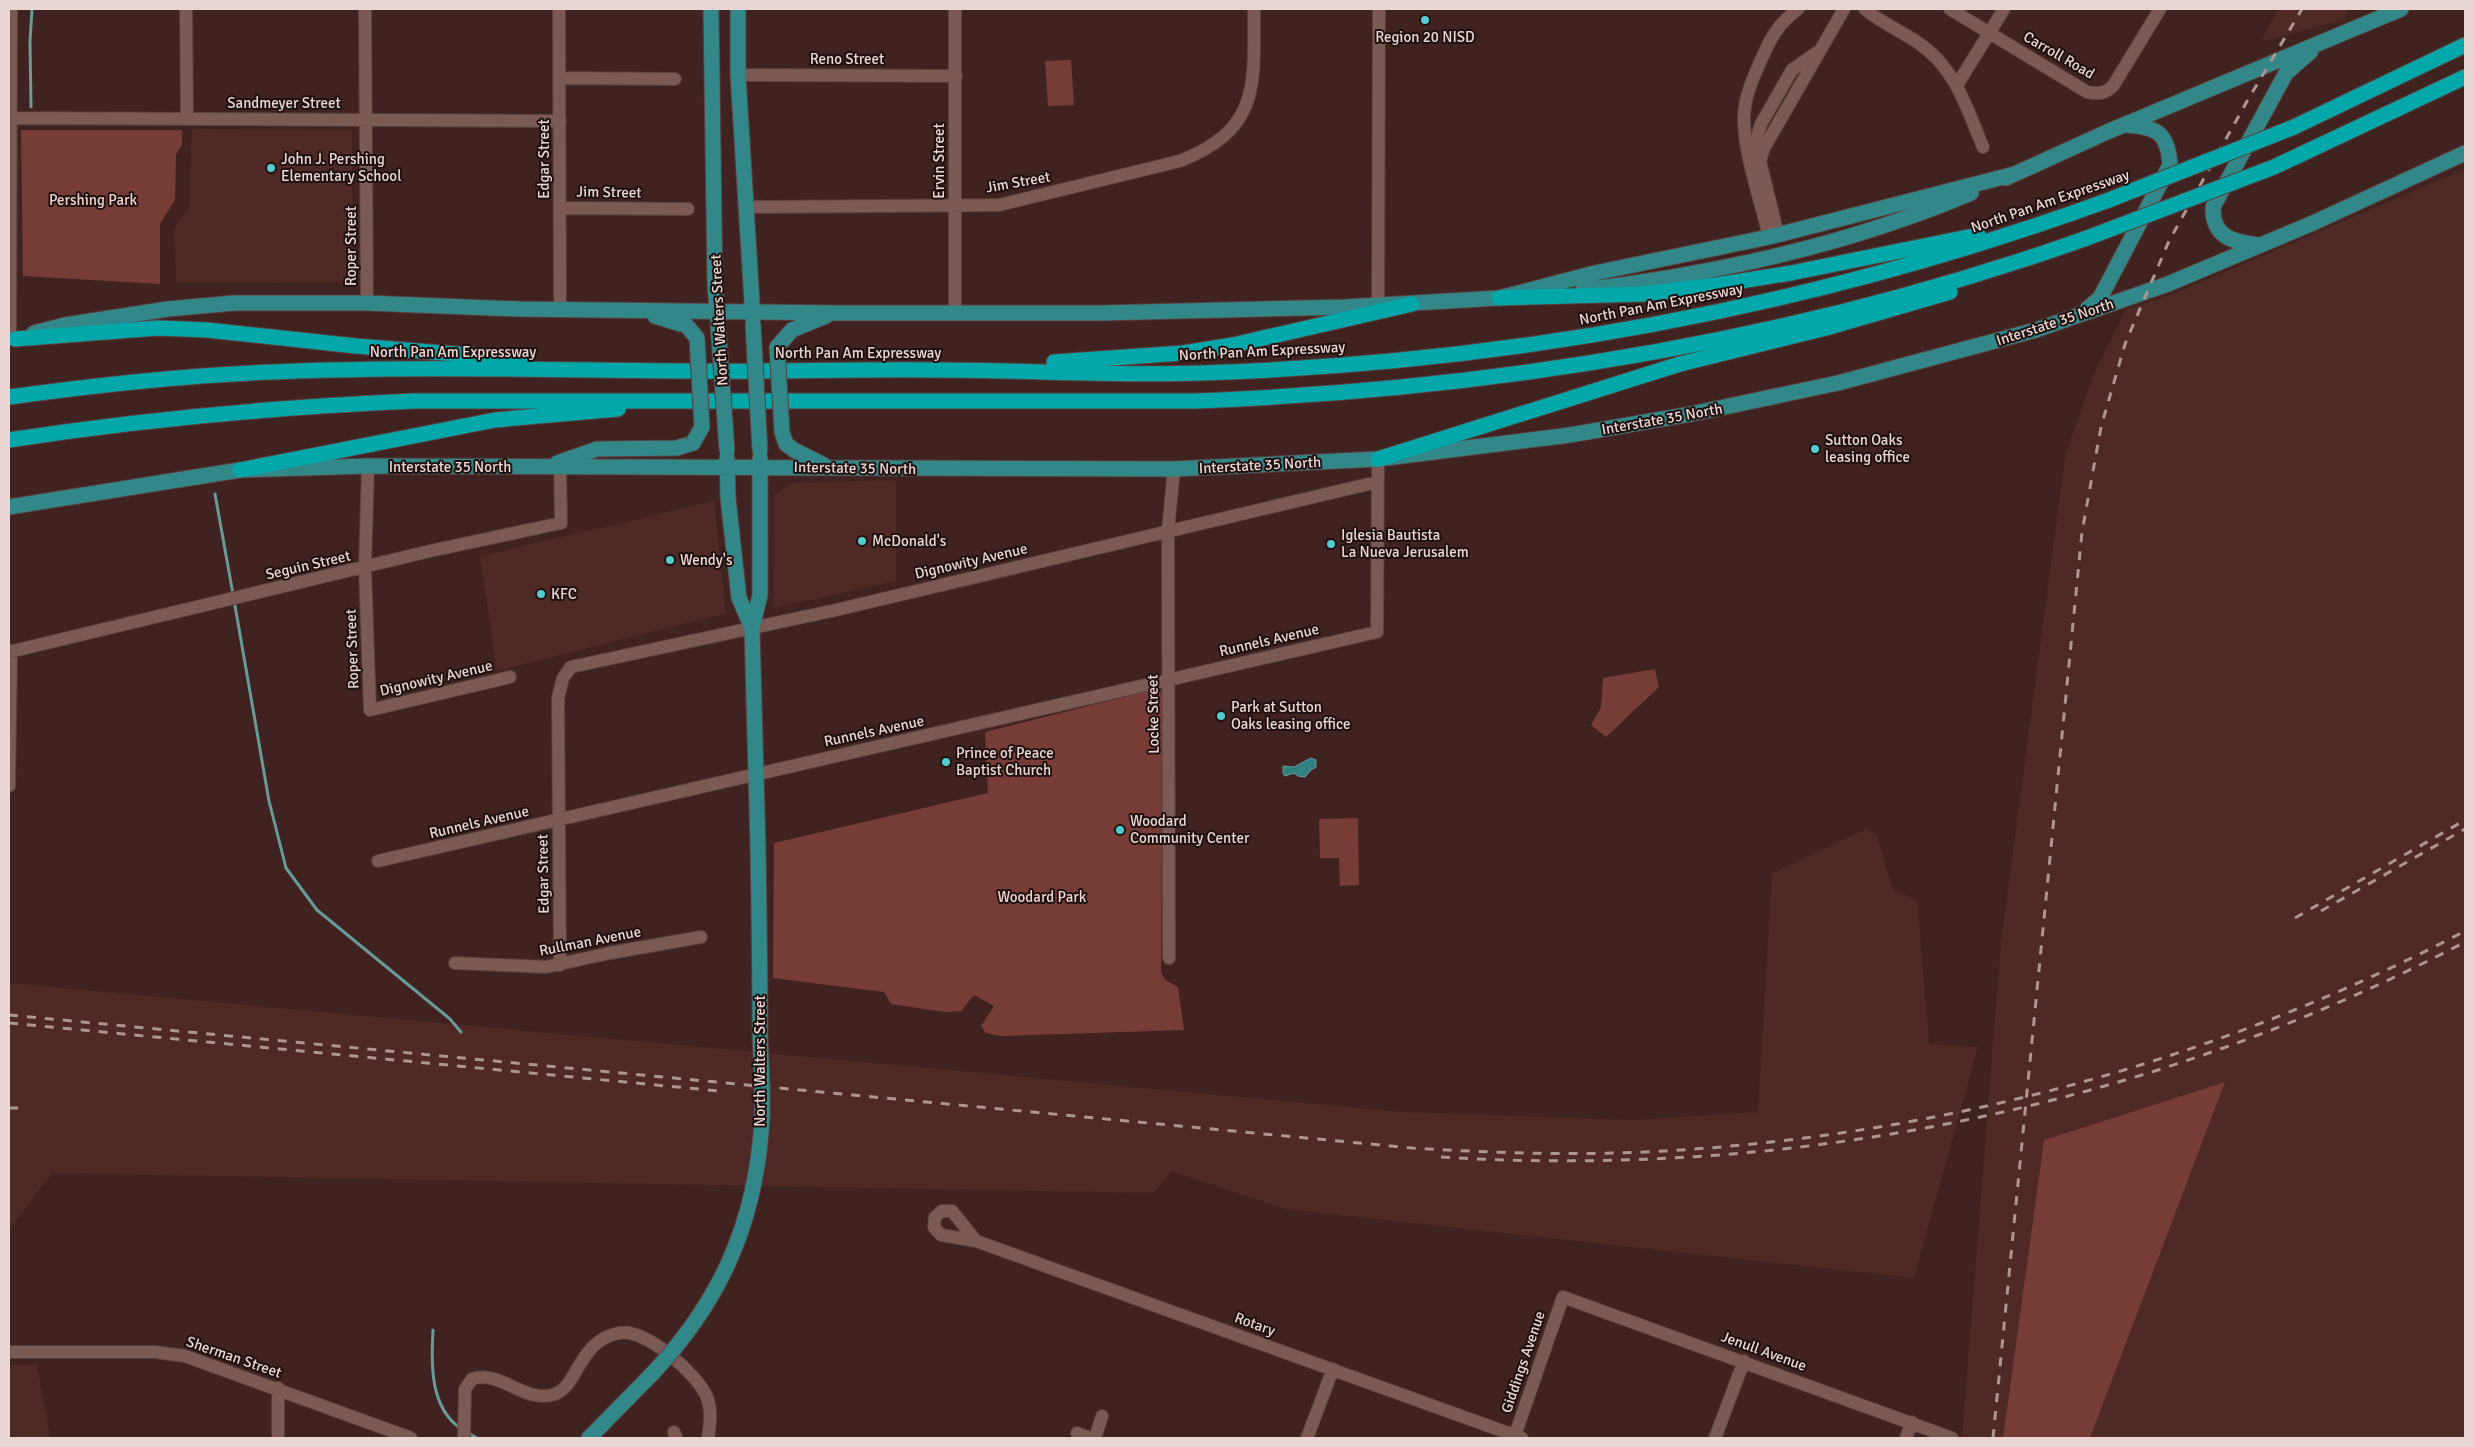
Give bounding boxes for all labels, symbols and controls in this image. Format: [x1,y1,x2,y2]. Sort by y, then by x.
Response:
marker: Region 20 NISD [1419,14,1431,26]
street label: Carroll Road [2020,27,2098,83]
place label: Region 20 NISD [1375,28,1475,46]
street label: Reno Street [810,50,884,68]
street label: Sandmeyer Street [227,94,341,112]
street label: Edgar Street [535,119,553,199]
street label: Ervin Street [930,123,948,199]
place label: John J. Pershing Elementary School [281,150,402,185]
marker: John J. Pershing Elementary School [265,162,277,174]
street label: North Pan Am Expressway [1968,165,2132,237]
street label: Jim Street [984,167,1052,197]
street label: Jim Street [576,182,642,202]
park label: Pershing Park [49,191,138,209]
street label: Roper Street [342,206,360,286]
street label: North Walters Street [707,254,731,386]
street label: North Pan Am Expressway [1578,279,1744,329]
street label: Interstate 35 North [1994,294,2116,350]
street label: North Pan Am Expressway [1178,338,1346,364]
street label: North Pan Am Expressway [370,343,536,361]
street label: North Pan Am Expressway [775,344,941,362]
street label: Interstate 35 North [1600,399,1724,439]
place label: Sutton Oaks leasing office [1825,431,1910,466]
marker: Sutton Oaks leasing office [1809,443,1821,455]
street label: Interstate 35 North [1198,453,1322,477]
street label: Interstate 35 North [389,458,511,476]
street label: Interstate 35 North [794,458,916,478]
place label: Iglesia Bautista La Nueva Jerusalem [1341,526,1469,561]
place label: McDonald's [872,532,947,550]
marker: McDonald's [856,535,868,547]
marker: Iglesia Bautista La Nueva Jerusalem [1325,538,1337,550]
street label: Dignowity Avenue [913,539,1029,583]
street label: Seguin Street [264,546,352,584]
place label: Wendy's [680,551,733,569]
marker: Wendy's [664,554,676,566]
place label: KFC [551,585,577,603]
marker: KFC [535,588,547,600]
street label: Roper Street [342,609,362,689]
street label: Runnels Avenue [1217,620,1321,660]
street label: Dignowity Avenue [378,656,494,700]
street label: Locke Street [1143,674,1163,754]
place label: Park at Sutton Oaks leasing office [1231,698,1351,733]
marker: Park at Sutton Oaks leasing office [1215,710,1227,722]
street label: Runnels Avenue [822,712,926,750]
place label: Prince of Peace Baptist Church [956,744,1054,779]
marker: Prince of Peace Baptist Church [940,756,952,768]
street label: Runnels Avenue [427,802,531,842]
place label: Woodard Community Center [1130,812,1250,847]
marker: Woodard Community Center [1114,824,1126,836]
street label: Edgar Street [533,834,553,914]
park label: Woodard Park [998,888,1087,906]
street label: Rullman Avenue [537,922,643,960]
street label: North Walters Street [751,995,769,1127]
street label: Rotary [1232,1308,1278,1340]
street label: Giddings Avenue [1497,1309,1549,1415]
street label: Jenull Avenue [1719,1327,1809,1375]
street label: Sherman Street [184,1332,284,1382]

